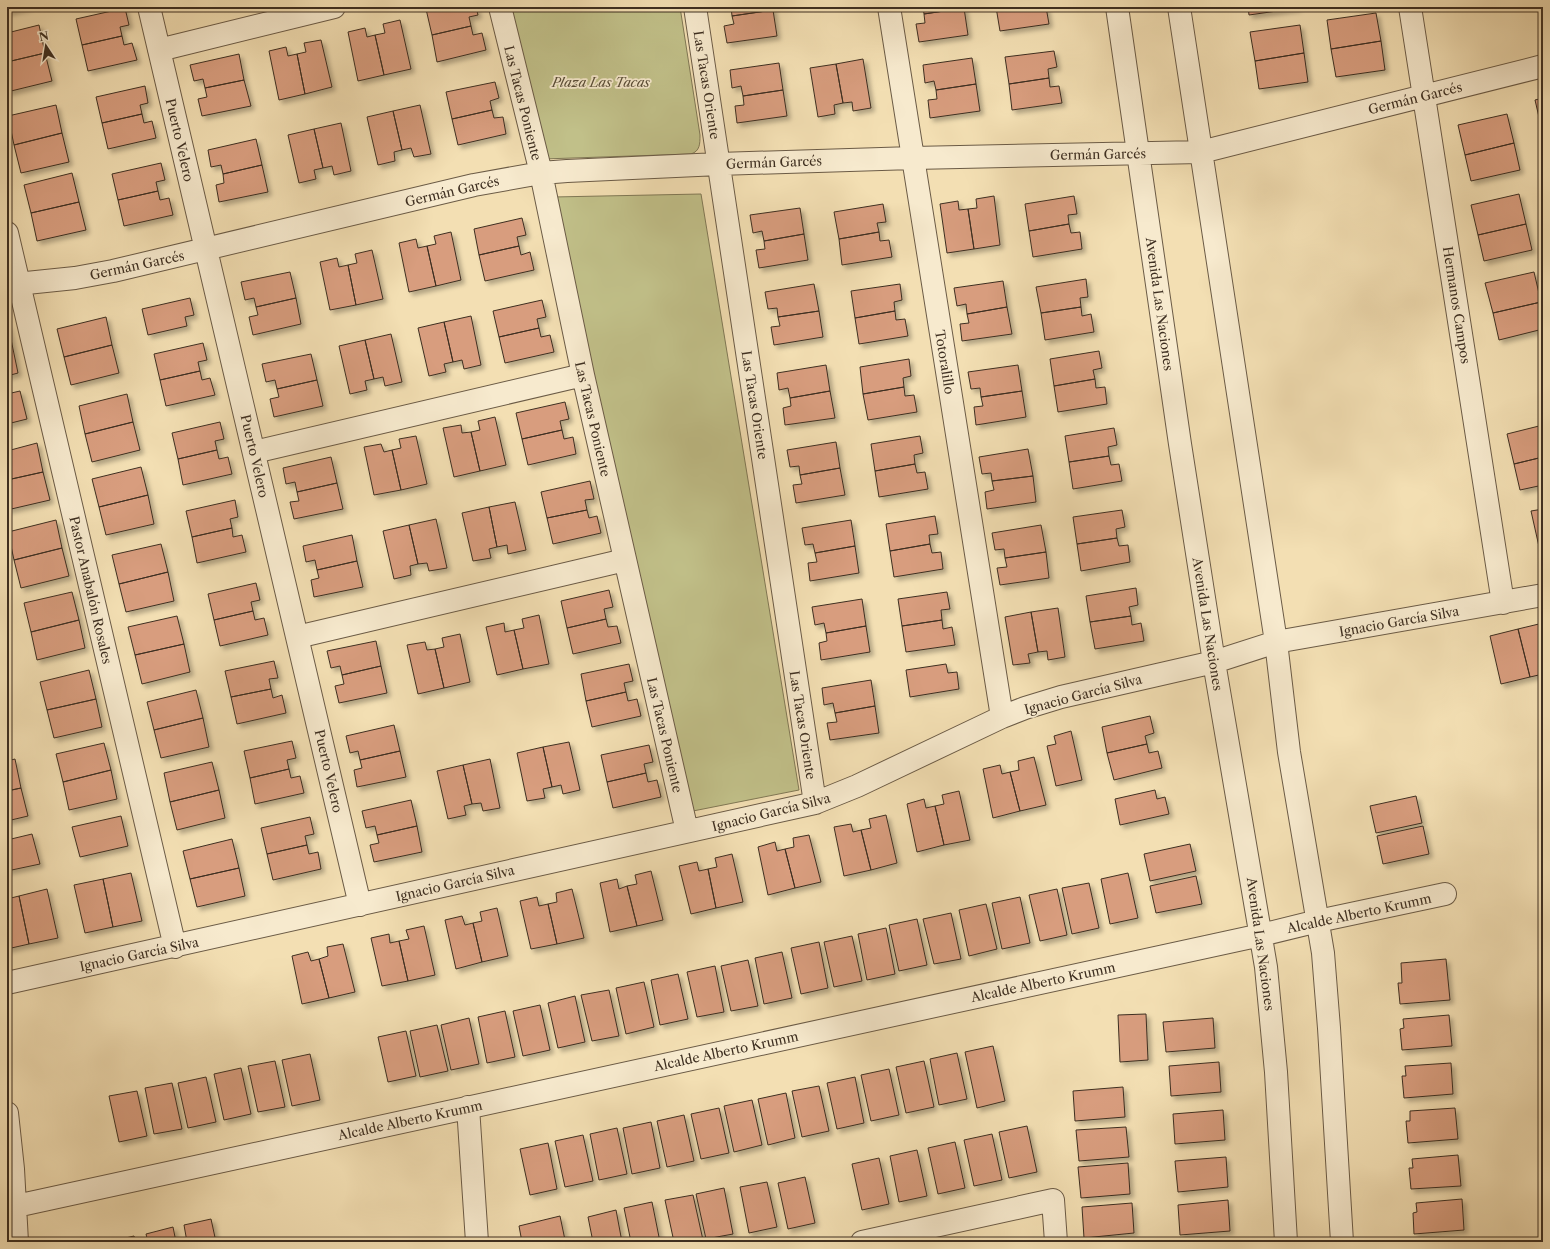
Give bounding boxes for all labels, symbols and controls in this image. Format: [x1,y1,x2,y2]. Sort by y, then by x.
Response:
north arrow [26,26,66,66]
text: N [38,28,50,44]
street label: Las Tacas Oriente [691,29,723,141]
street label: Las Tacas Poniente [501,44,545,162]
park label: Plaza Las Tacas [551,74,650,90]
street label: Germán Garcés [1366,79,1464,117]
street label: Puerto Velero [163,97,197,183]
street label: Germán Garcés [1050,145,1147,163]
street label: Germán Garcés [726,152,823,172]
street label: Germán Garcés [403,172,501,210]
street label: Avenida Las Naciones [1143,235,1177,372]
street label: Hermanos Campos [1440,245,1474,365]
street label: Germán Garcés [88,247,186,283]
street label: Totoralillo [932,329,958,395]
street label: Las Tacas Oriente [739,349,771,461]
street label: Las Tacas Poniente [572,360,614,478]
street label: Puerto Velero [238,413,272,499]
street label: Pastor Anabalón Rosales [66,515,116,666]
street label: Avenida Las Naciones [1189,555,1226,692]
street label: Ignacio García Silva [1338,603,1460,639]
street label: Las Tacas Oriente [787,669,819,781]
street label: Ignacio García Silva [1022,671,1144,717]
street label: Las Tacas Poniente [644,676,686,794]
street label: Puerto Velero [312,728,346,814]
street label: Ignacio García Silva [710,790,832,834]
street label: Ignacio García Silva [394,862,516,904]
street label: Avenida Las Naciones [1244,875,1278,1012]
street label: Alcalde Alberto Krumm [1284,890,1433,936]
street label: Ignacio García Silva [78,934,200,974]
street label: Alcalde Alberto Krumm [968,959,1117,1005]
street label: Alcalde Alberto Krumm [651,1028,800,1074]
street label: Alcalde Alberto Krumm [335,1097,484,1143]

